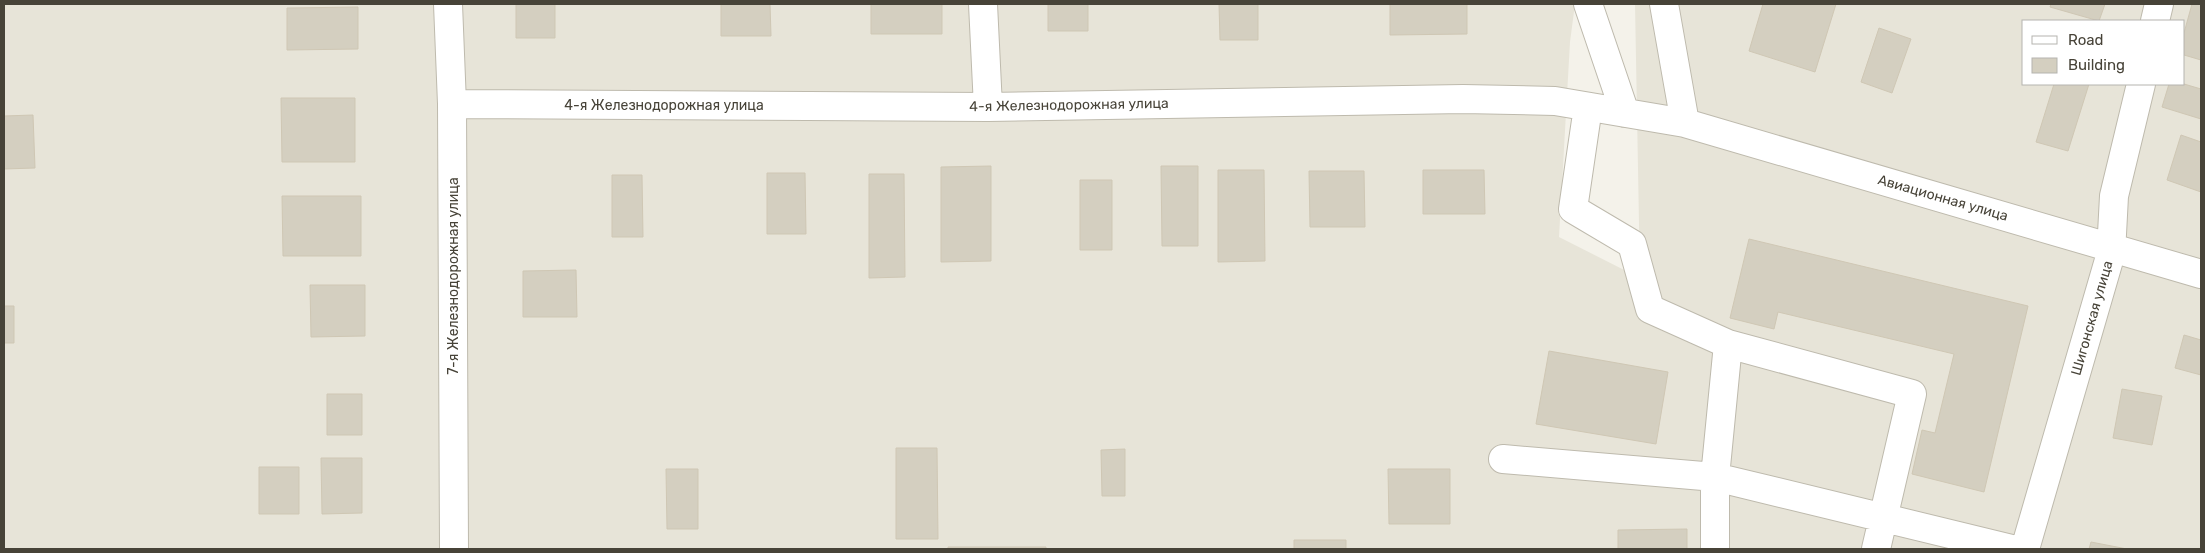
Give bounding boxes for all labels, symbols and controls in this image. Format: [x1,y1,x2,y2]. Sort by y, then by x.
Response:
legend [2022,20,2185,85]
text: Road [2068,31,2104,49]
text: Building [2068,56,2125,74]
street label: 4-я Железнодорожная улица [969,95,1169,115]
street label: 4-я Железнодорожная улица [564,97,764,114]
street label: Авиационная улица [1876,171,2010,225]
street label: 7-я Железнодорожная улица [445,177,462,375]
street label: Шигонская улица [2067,259,2117,377]

